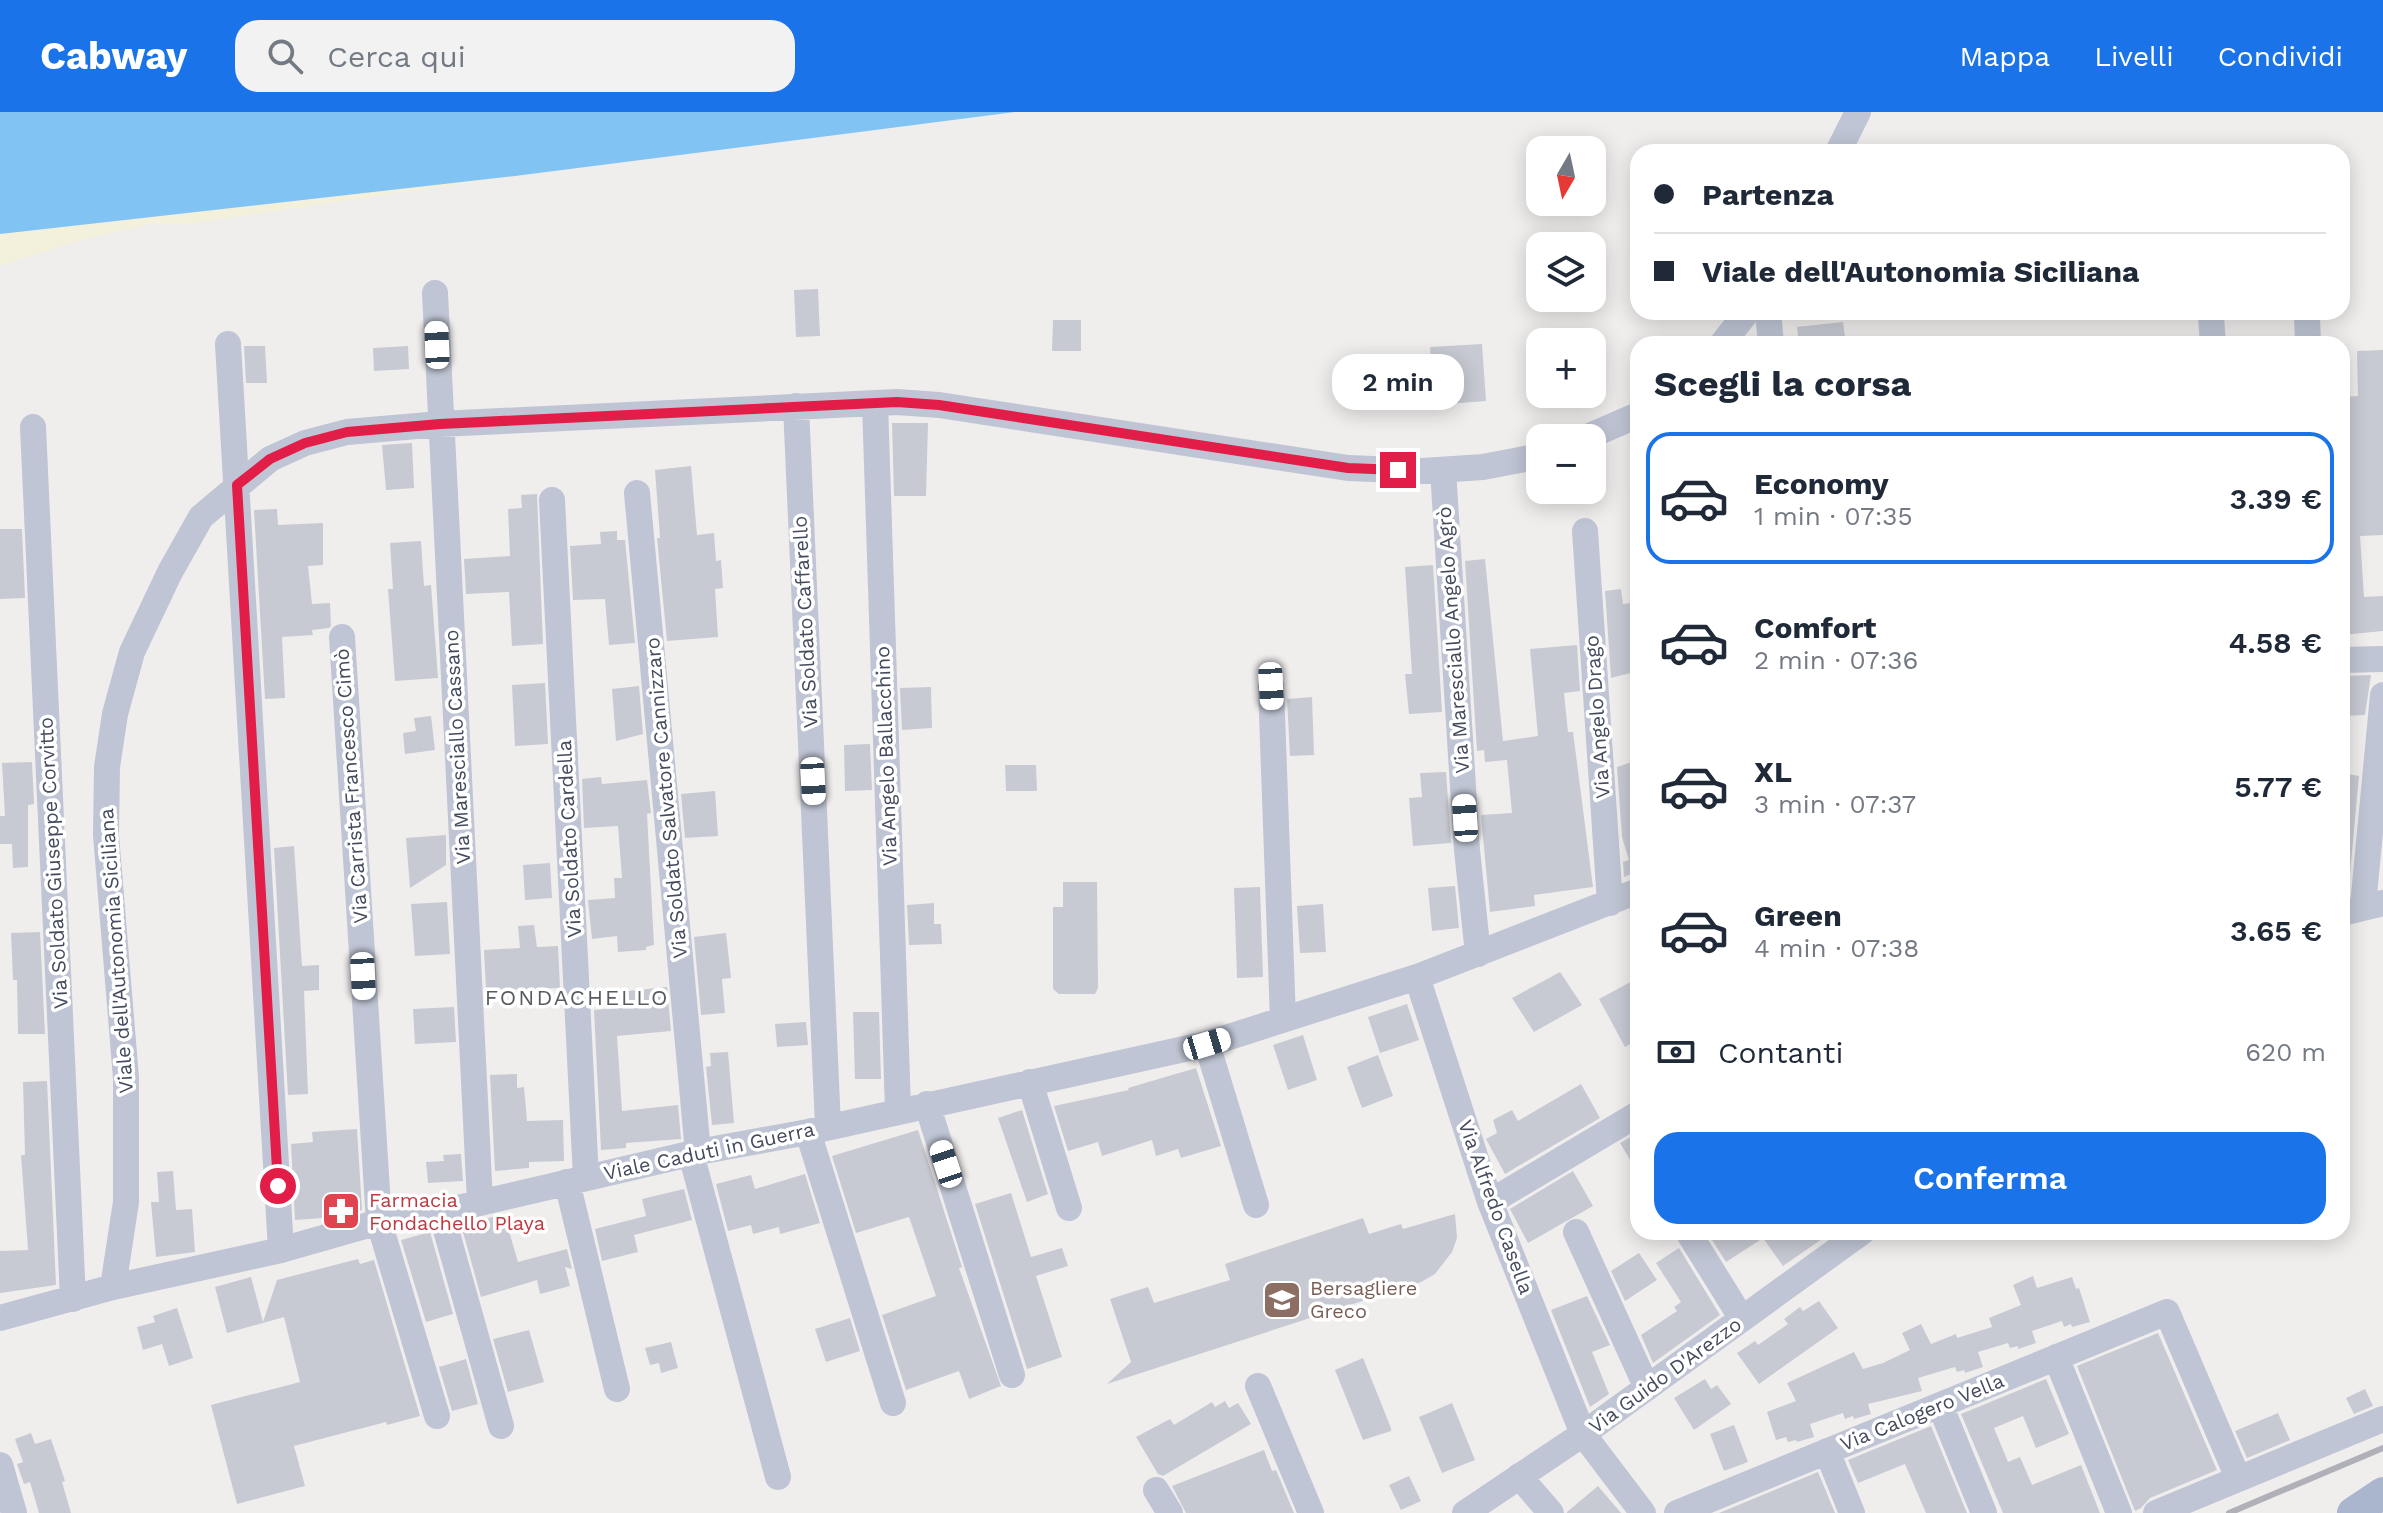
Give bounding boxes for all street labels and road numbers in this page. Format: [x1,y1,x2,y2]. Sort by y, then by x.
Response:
street label: Via Maresciallo Angelo Agrò [1432,506,1474,774]
street label: Via Soldato Caffarello [787,515,823,729]
street label: Via Maresciallo Cassano [439,629,475,865]
street label: Via Angelo Drago [1579,634,1615,800]
street label: Via Soldato Salvatore Cannizzaro [640,636,692,960]
street label: Via Angelo Ballacchino [870,646,902,866]
street label: Via Carrista Francesco Cimò [329,648,373,924]
street label: Via Soldato Giuseppe Corvitto [33,716,73,1010]
street label: Via Soldato Cardella [552,739,586,939]
street label: Viale dell'Autonomia Siciliana [94,808,138,1094]
street label: Viale Caduti in Guerra [601,1117,817,1185]
street label: Via Alfredo Casella [1453,1117,1539,1297]
street label: Via Guido D'Arezzo [1584,1312,1746,1438]
street label: Via Calogero Vella [1837,1368,2007,1456]

